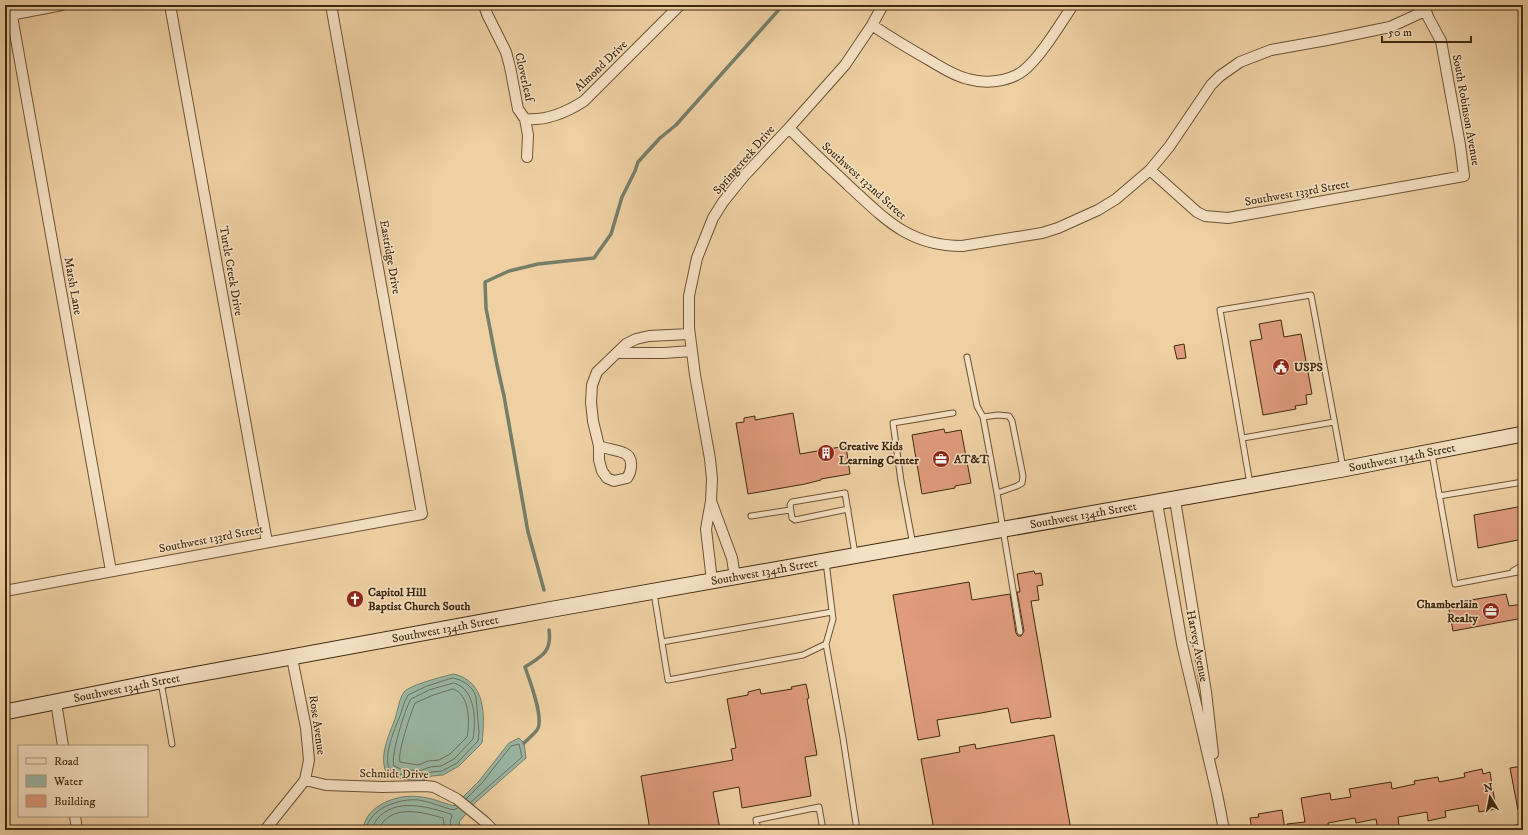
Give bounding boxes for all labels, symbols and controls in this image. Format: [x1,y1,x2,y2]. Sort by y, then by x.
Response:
scale bar [1382,18,1471,44]
text: 50 m [1388,25,1412,40]
street label: Almond Drive [571,37,631,95]
street label: Cloverleaf [511,51,537,105]
street label: South Robinson Avenue [1449,53,1483,167]
street label: Springcreek Drive [710,122,778,198]
street label: Southwest 132nd Street [818,139,910,223]
street label: Southwest 133rd Street [1244,176,1351,210]
street label: Eastridge Drive [376,219,404,295]
street label: Turtle Creek Drive [216,225,246,317]
street label: Marsh Lane [61,256,85,316]
public building icon: USPS [1271,357,1291,377]
place label: USPS [1294,360,1323,375]
place label: Creative Kids Learning Center [839,439,919,468]
street label: Southwest 134th Street [1348,440,1457,475]
building icon: Creative Kids Learning Center [816,443,836,463]
office icon: AT&T [931,449,951,469]
place label: AT&T [953,452,990,467]
street label: Southwest 134th Street [1029,498,1138,532]
street label: Southwest 133rd Street [158,522,264,556]
street label: Southwest 134th Street [710,555,819,588]
place label: Capitol Hill Baptist Church South [368,585,471,614]
church icon: Capitol Hill Baptist Church South [345,589,365,609]
place label: Chamberlain Realty [1417,597,1479,626]
office icon: Chamberlain Realty [1481,601,1501,621]
street label: Harvey Avenue [1183,609,1211,683]
street label: Southwest 134th Street [391,612,500,646]
street label: Southwest 134th Street [72,670,181,706]
street label: Rose Avenue [305,694,329,756]
legend [18,745,148,817]
text: Road [54,754,79,769]
street label: Schmidt Drive [359,766,429,782]
text: Water [53,774,83,789]
north arrow [1470,777,1510,817]
text: N [1483,780,1494,796]
text: Building [54,794,95,809]

